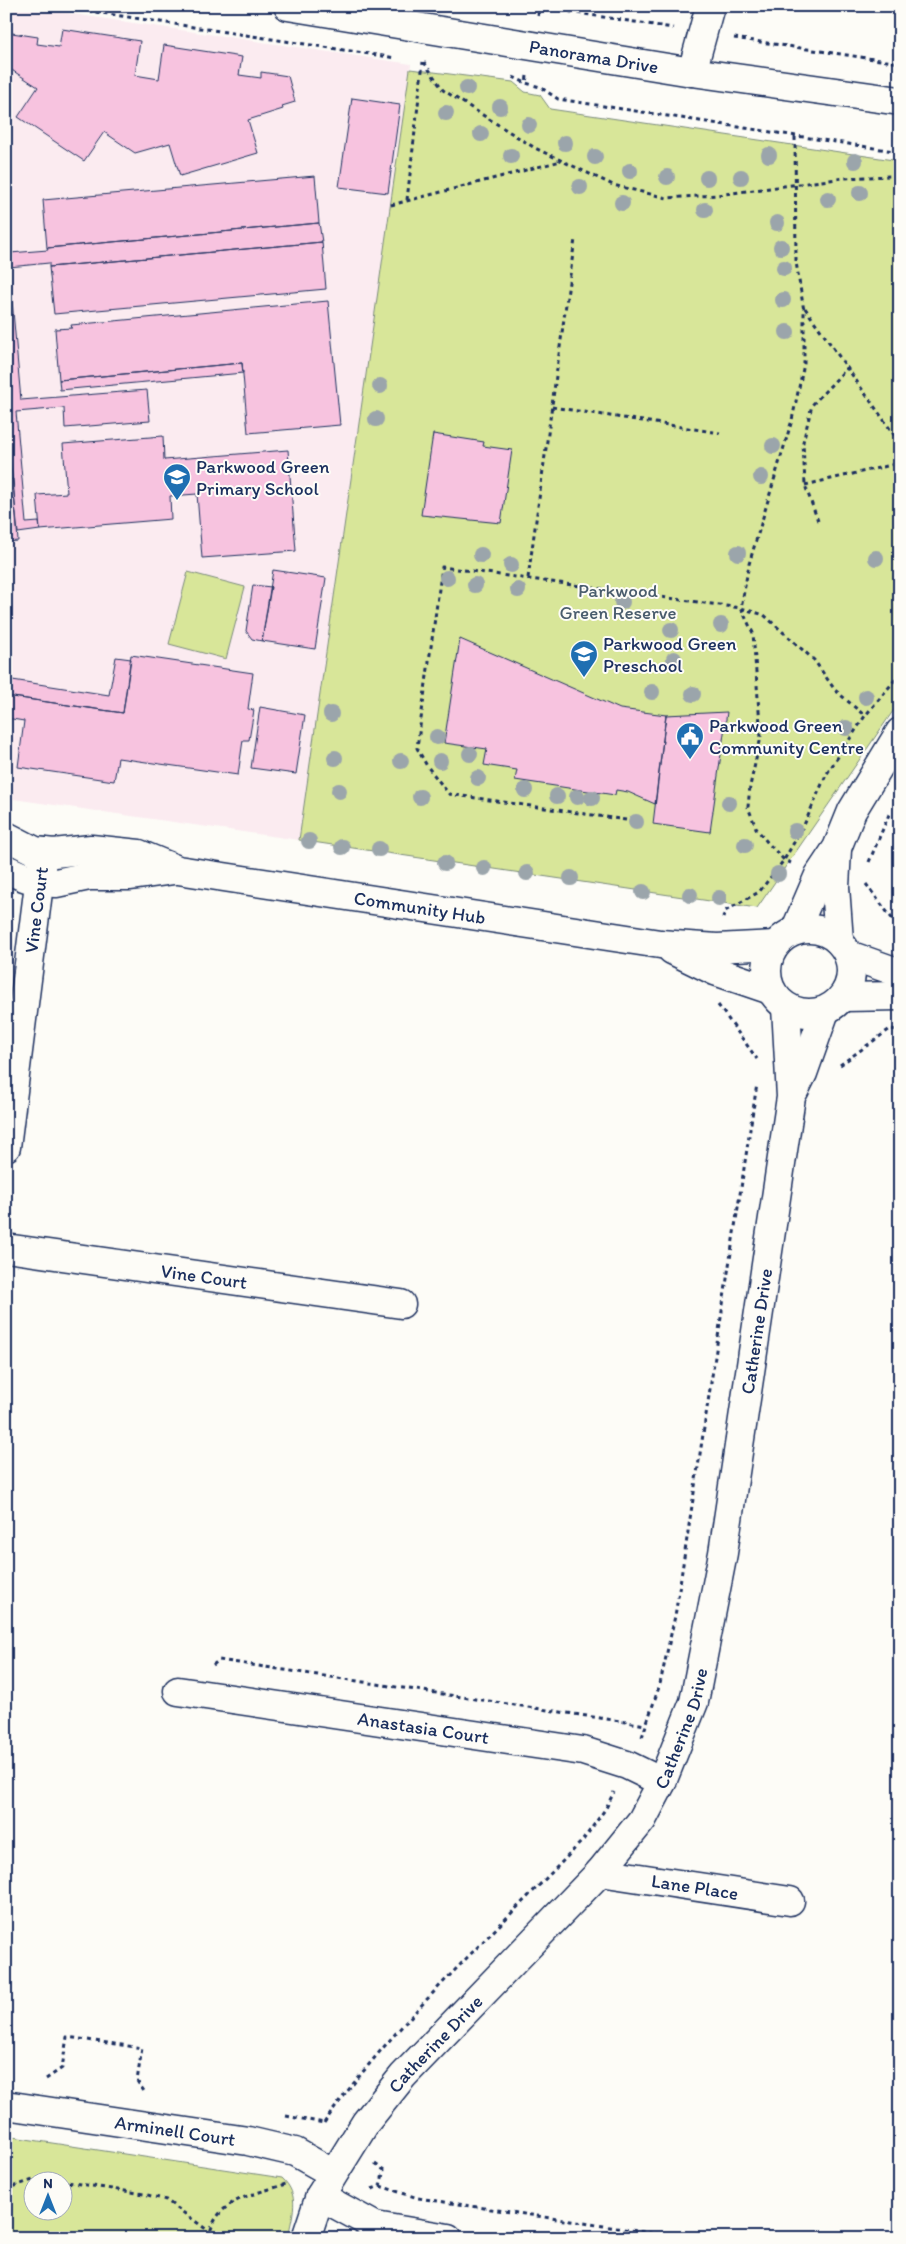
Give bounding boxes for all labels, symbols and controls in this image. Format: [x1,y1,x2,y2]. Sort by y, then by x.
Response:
street label: Panorama Drive [527,35,660,78]
place label: Parkwood Green Primary School [196,455,330,500]
school or university icon: Parkwood Green Primary School [162,462,192,501]
park label: Parkwood Green Reserve [559,579,677,624]
place label: Parkwood Green Preschool [603,632,737,677]
school or university icon: Parkwood Green Preschool [569,639,599,678]
place label: Parkwood Green Community Centre [709,714,864,759]
public building icon: Parkwood Green Community Centre [675,721,705,760]
street label: Vine Court [19,865,53,954]
street label: Community Hub [352,886,487,929]
street label: Vine Court [159,1259,249,1294]
street label: Catherine Drive [736,1267,777,1396]
street label: Catherine Drive [649,1666,712,1793]
street label: Anastasia Court [356,1707,490,1749]
street label: Lane Place [650,1869,740,1905]
street label: Catherine Drive [383,1990,487,2098]
street label: Arminell Court [113,2110,237,2151]
north arrow [22,2172,72,2222]
text: N [43,2175,53,2192]

